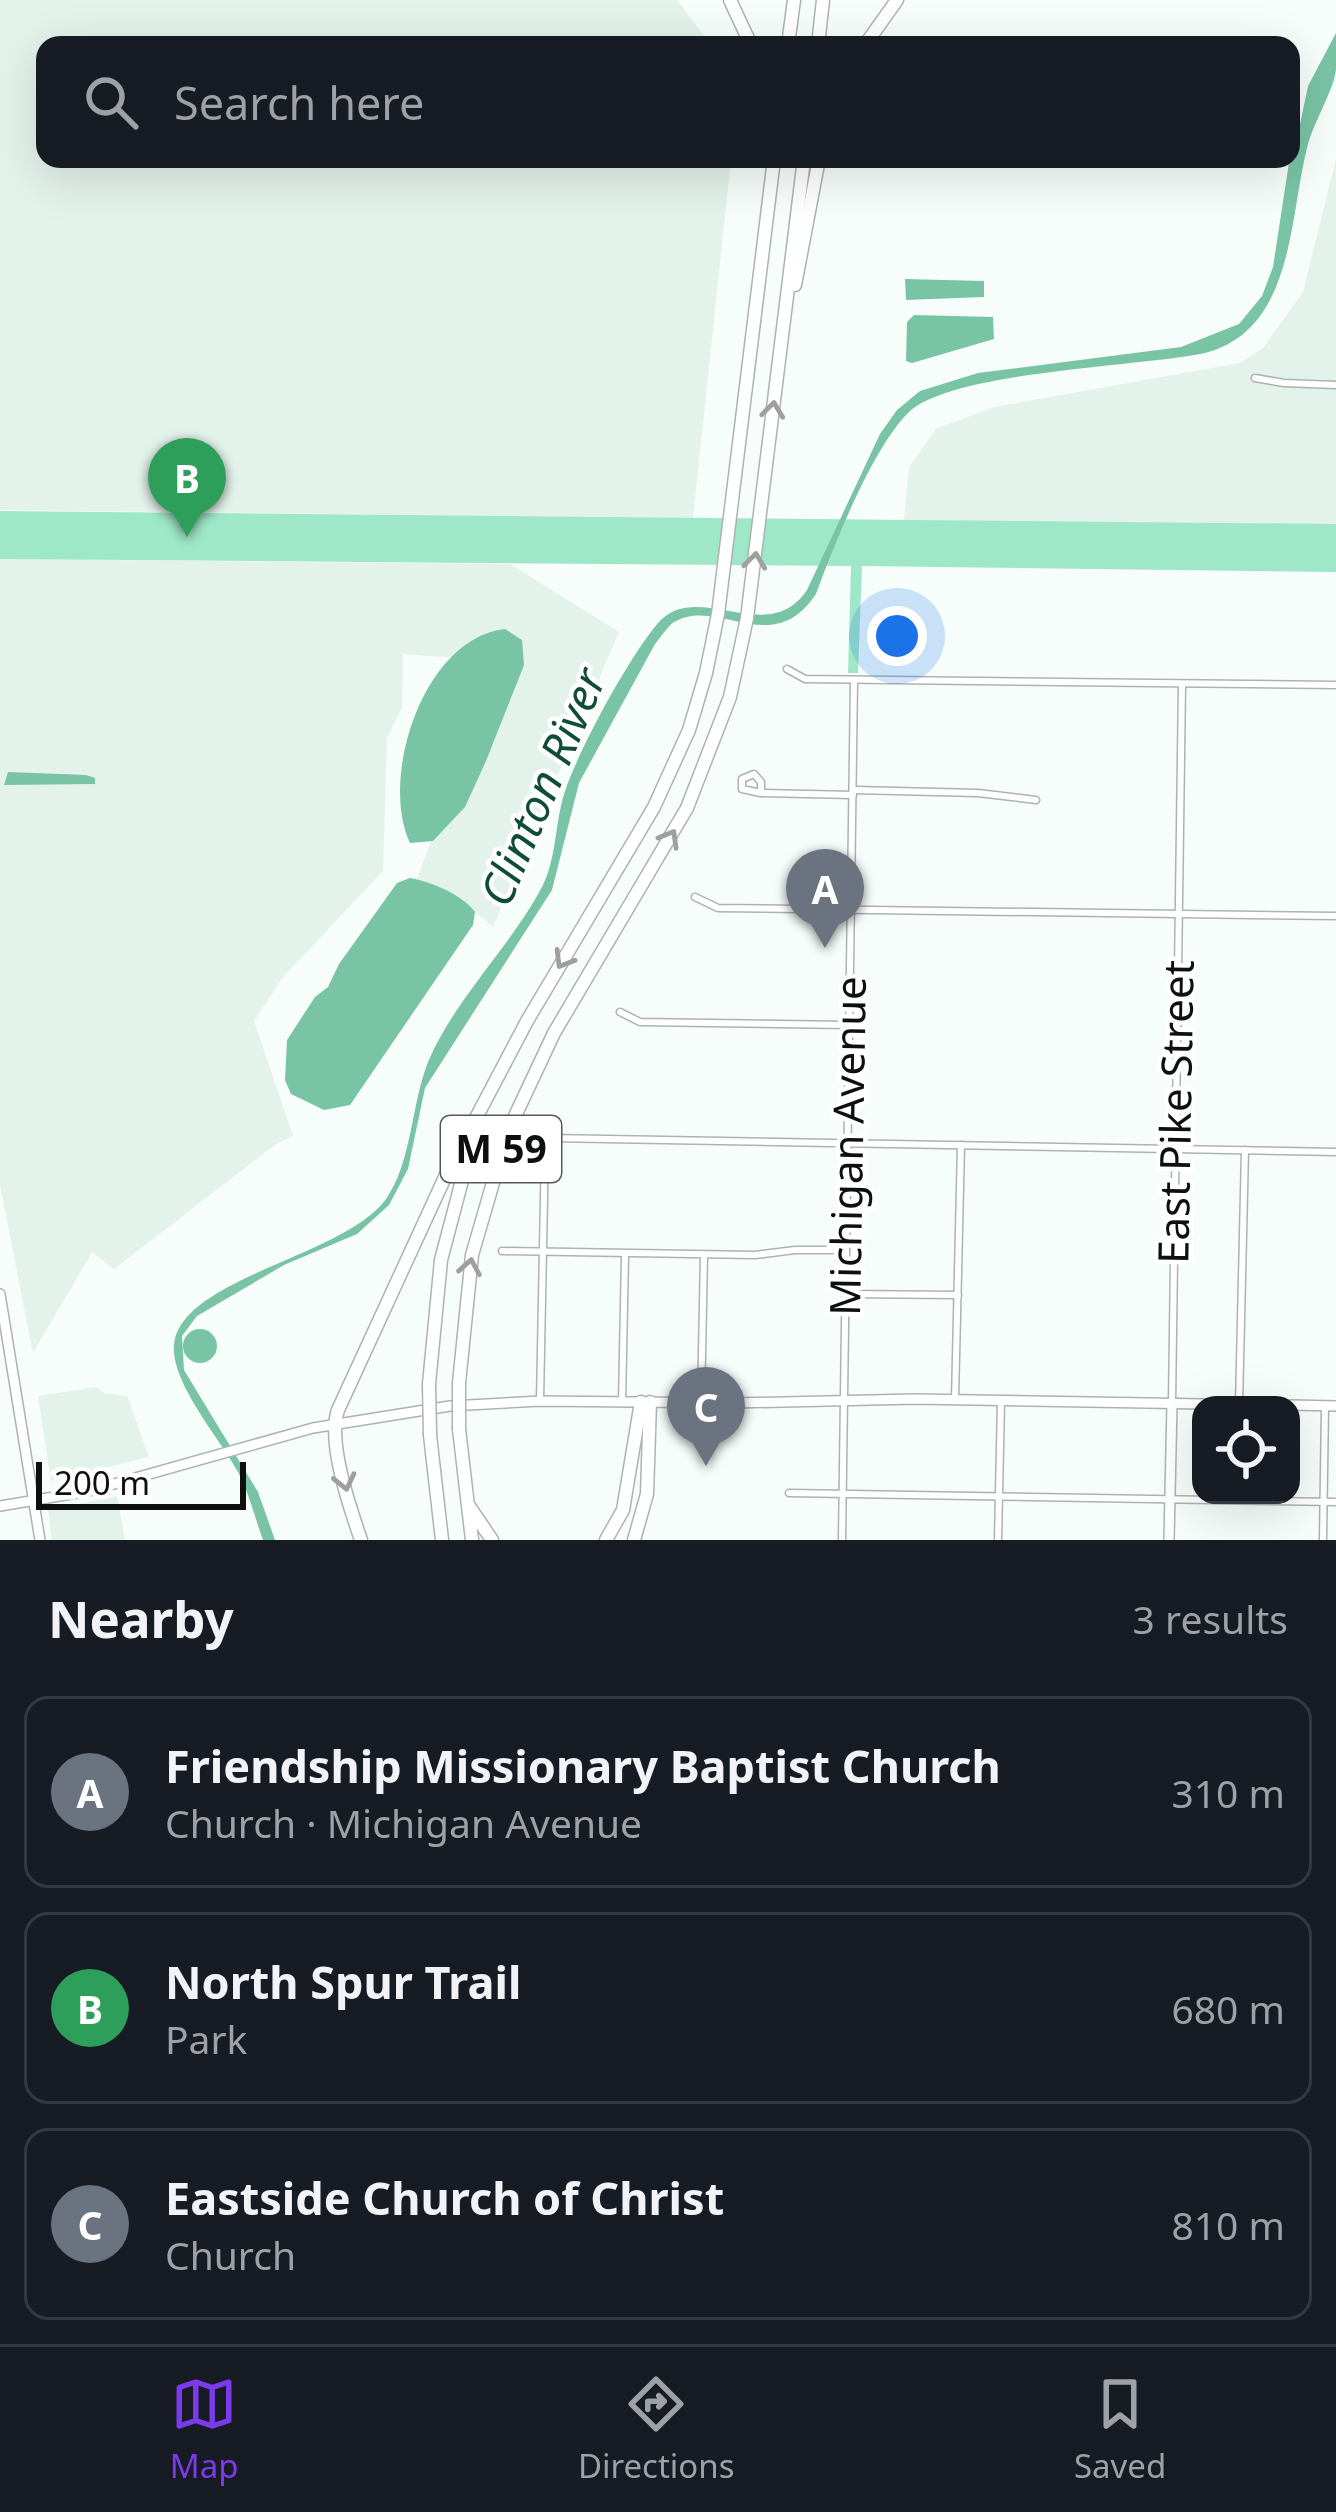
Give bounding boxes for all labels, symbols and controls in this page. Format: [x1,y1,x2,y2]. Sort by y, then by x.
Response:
search box [36,36,1300,168]
icon: search [78,69,144,135]
text: Search here [174,72,424,133]
one-way arrow [760,400,786,420]
pin: B [148,438,226,537]
one-way arrow [741,552,767,571]
your location [867,606,927,666]
water label: Clinton River [464,656,620,915]
one-way arrow [656,829,679,850]
pin: A [786,849,864,948]
one-way arrow [554,947,577,969]
street label: East Pike Street [1143,960,1206,1264]
street label: Michigan Avenue [815,976,878,1316]
road number: M 59 [441,1116,561,1182]
one-way arrow [457,1257,482,1277]
pin: C [667,1367,745,1466]
map controls [1192,1396,1300,1504]
button: locate [1192,1396,1300,1504]
scale bar [36,1456,246,1509]
text: 200 m [54,1460,150,1505]
one-way arrow [331,1472,356,1492]
text: Nearby [48,1583,234,1653]
text: 3 results [1133,1592,1288,1645]
text: Friendship Missionary Baptist Church [165,1735,1001,1796]
text: A [77,1766,104,1819]
text: 310 m [1171,1766,1285,1819]
text: Church · Michigan Avenue [165,1796,642,1849]
text: North Spur Trail [165,1951,521,2012]
text: B [77,1982,103,2035]
text: 680 m [1171,1982,1285,2035]
text: Park [165,2012,247,2065]
text: Eastside Church of Christ [165,2167,724,2228]
text: C [77,2198,103,2251]
text: 810 m [1171,2198,1285,2251]
text: Church [165,2228,296,2281]
tab: Map [170,2371,238,2488]
tab: Directions [578,2371,735,2488]
tab: Saved [1074,2371,1166,2488]

